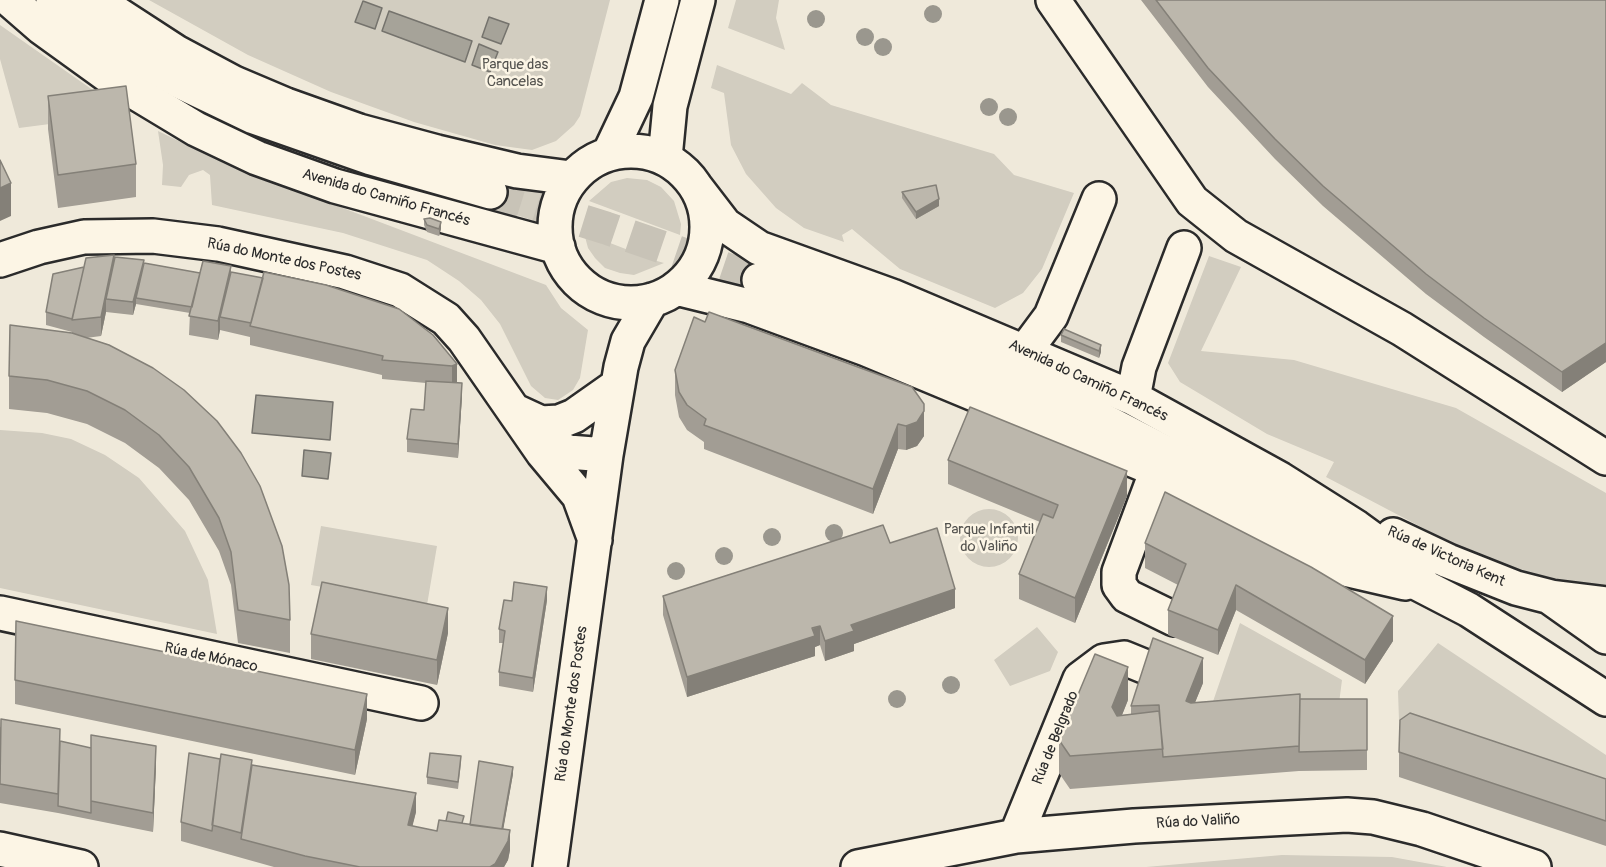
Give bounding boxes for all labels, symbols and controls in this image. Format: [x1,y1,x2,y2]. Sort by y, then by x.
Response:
park label: Parque das Cancelas [482,56,548,91]
street label: Avenida do Camiño Francés [300,165,472,231]
street label: Rúa do Monte dos Postes [205,235,363,285]
street label: Avenida do Camiño Francés [1006,336,1170,426]
park label: Parque Infantil do Valiño [944,521,1034,556]
street label: Rúa de Victoria Kent [1384,523,1508,591]
street label: Rúa do Monte dos Postes [552,625,592,783]
street label: Rúa de Mónaco [163,639,259,677]
street label: Rúa de Belgrado [1029,689,1083,787]
street label: Rúa do Valiño [1156,811,1240,833]

